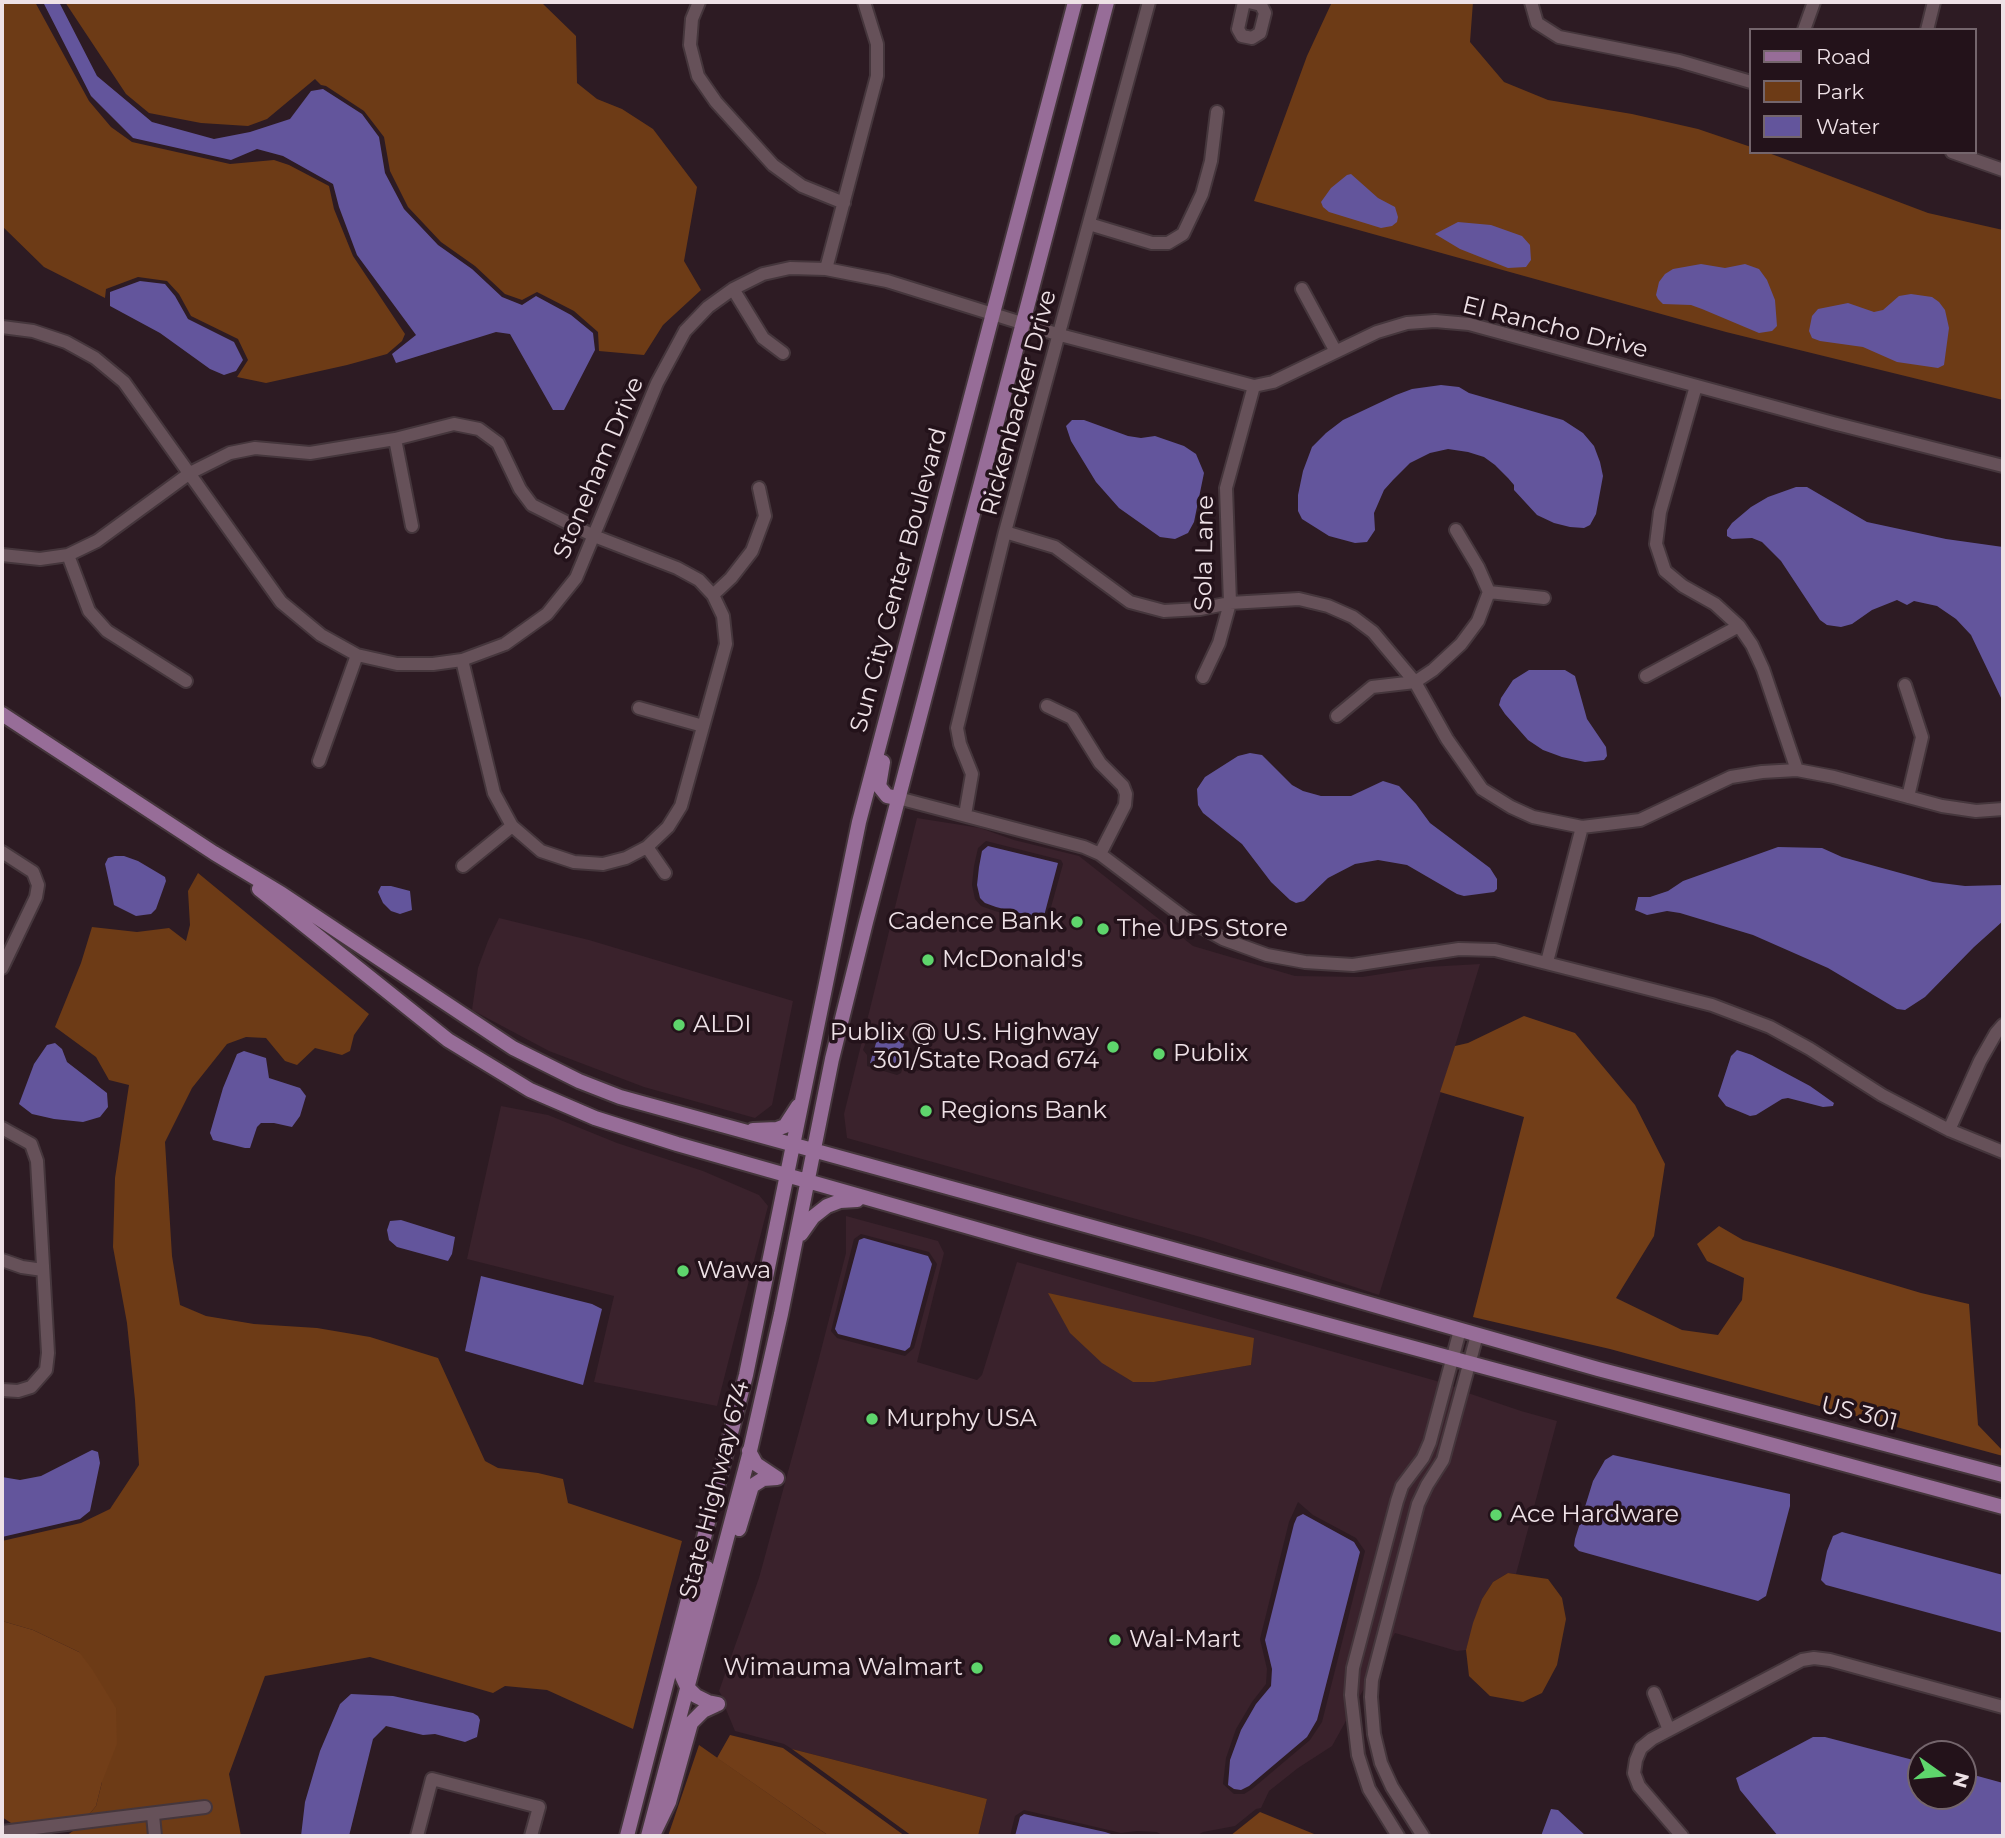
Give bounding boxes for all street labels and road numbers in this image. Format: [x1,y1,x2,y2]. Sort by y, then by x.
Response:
street label: Rickenbacker Drive [975,287,1063,519]
street label: El Rancho Drive [1459,291,1651,365]
street label: Stoneham Drive [548,373,650,563]
street label: Sun City Center Boulevard [844,425,954,735]
street label: Sola Lane [1190,495,1220,611]
street label: State Highway 674 [674,1378,756,1602]
street label: US 301 [1818,1391,1900,1437]

